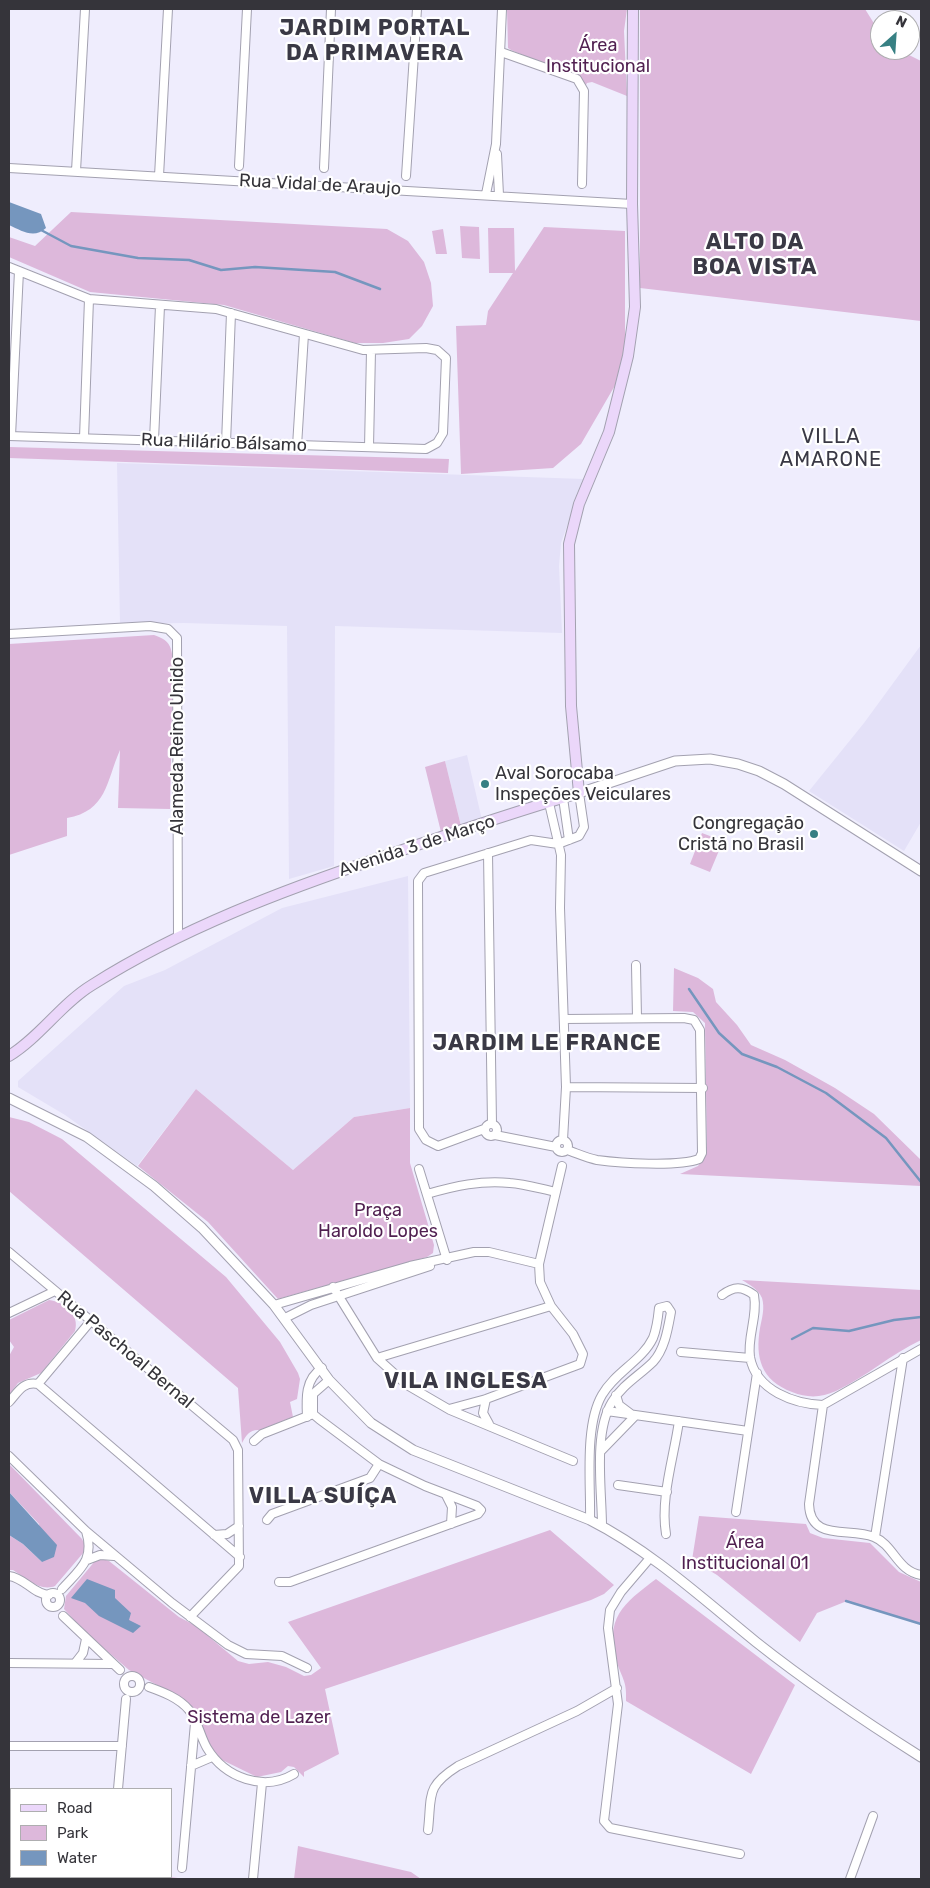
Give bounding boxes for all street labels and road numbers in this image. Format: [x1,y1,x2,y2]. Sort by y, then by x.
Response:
street label: Rua Vidal de Araujo [238,170,402,200]
street label: Rua Hilário Bálsamo [141,429,307,457]
street label: Alameda Reino Unido [167,657,189,835]
street label: Avenida 3 de Março [336,811,498,881]
street label: Rua Paschoal Bernal [52,1287,198,1413]

